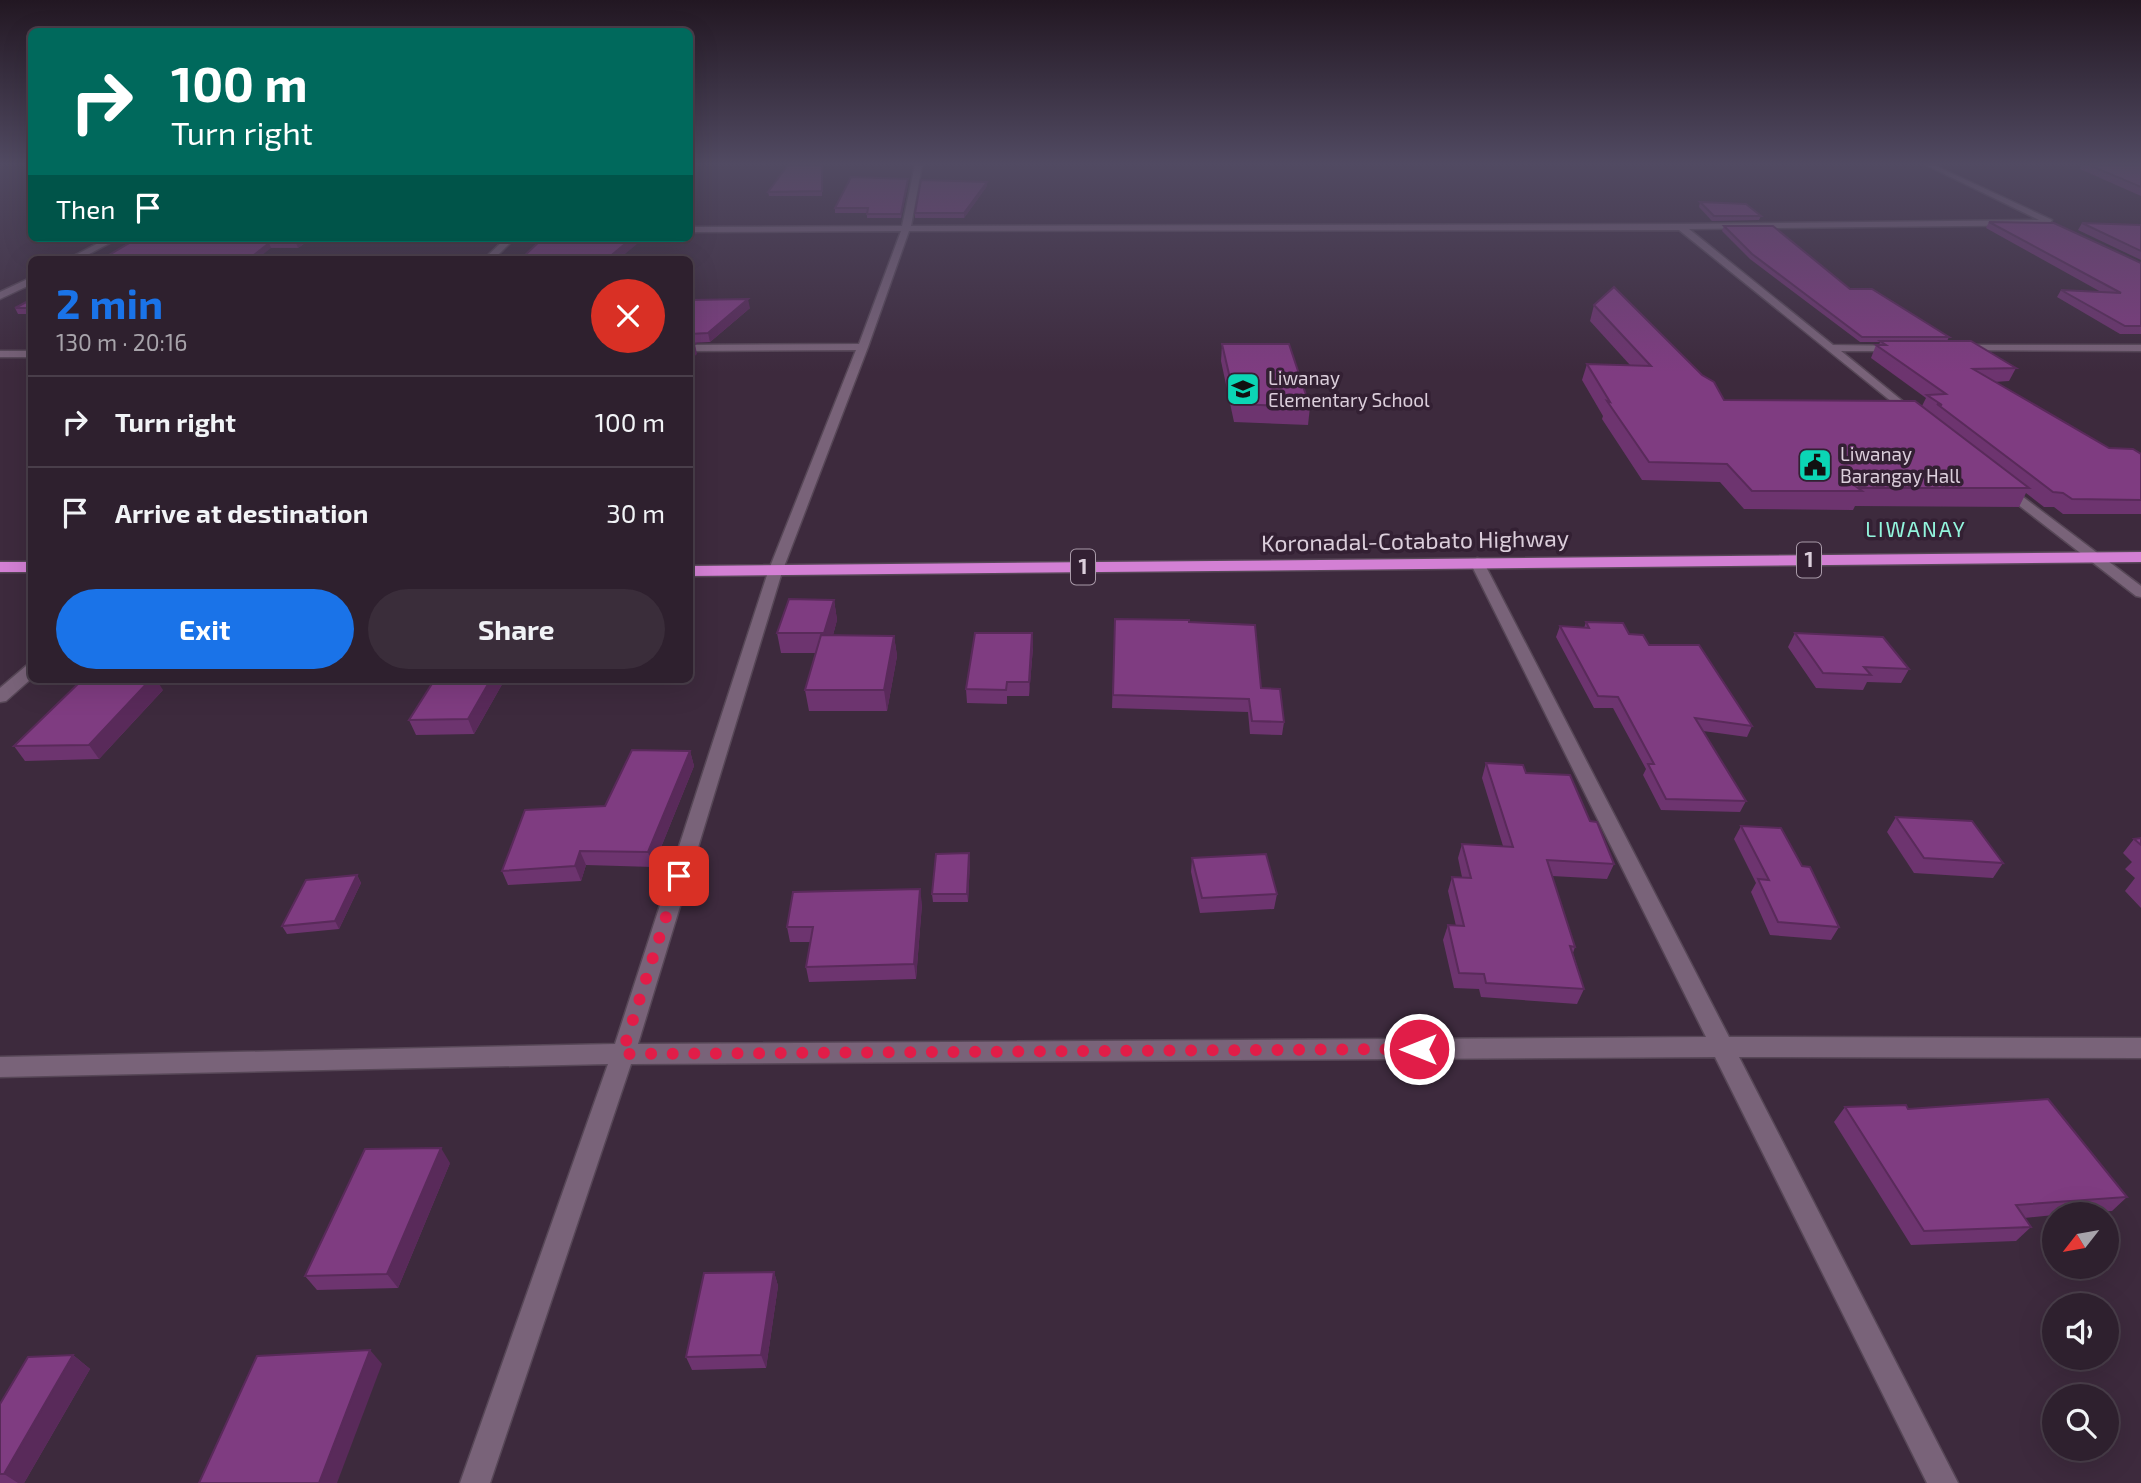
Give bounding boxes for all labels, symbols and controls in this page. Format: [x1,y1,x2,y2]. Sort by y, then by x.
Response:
text: 100 m [171,53,308,112]
icon: right [56,56,147,147]
text: Turn right [171,113,313,151]
icon: arrive [129,189,167,227]
text: Then [56,193,115,224]
text: 2 min [56,277,163,327]
button: close [591,279,665,353]
text: 130 m · 20:16 [56,328,187,356]
place label: Liwanay Elementary School [1268,366,1430,411]
school or university icon: Liwanay Elementary School [1224,370,1262,408]
icon: right [56,403,94,441]
text: Turn right [115,406,236,437]
text: 100 m [595,406,665,437]
place label: Liwanay Barangay Hall [1840,442,1961,487]
public building icon: Liwanay Barangay Hall [1796,446,1834,484]
icon: arrive [56,494,94,532]
text: Arrive at destination [115,497,368,528]
text: 30 m [606,497,665,528]
district label: LIWANAY [1865,516,1967,541]
street label: Koronadal-Cotabato Highway [1261,523,1569,557]
road number: 1 [1797,542,1821,578]
road number: 1 [1071,550,1095,584]
button: Exit [56,589,354,669]
button: Share [368,589,665,669]
pin [649,846,709,906]
icon: arrive [660,857,698,895]
position arrow [1382,1012,1456,1086]
north arrow [2042,1202,2119,1279]
map controls [2042,1202,2119,1461]
button: sound [2042,1293,2119,1370]
button: search [2042,1384,2119,1461]

